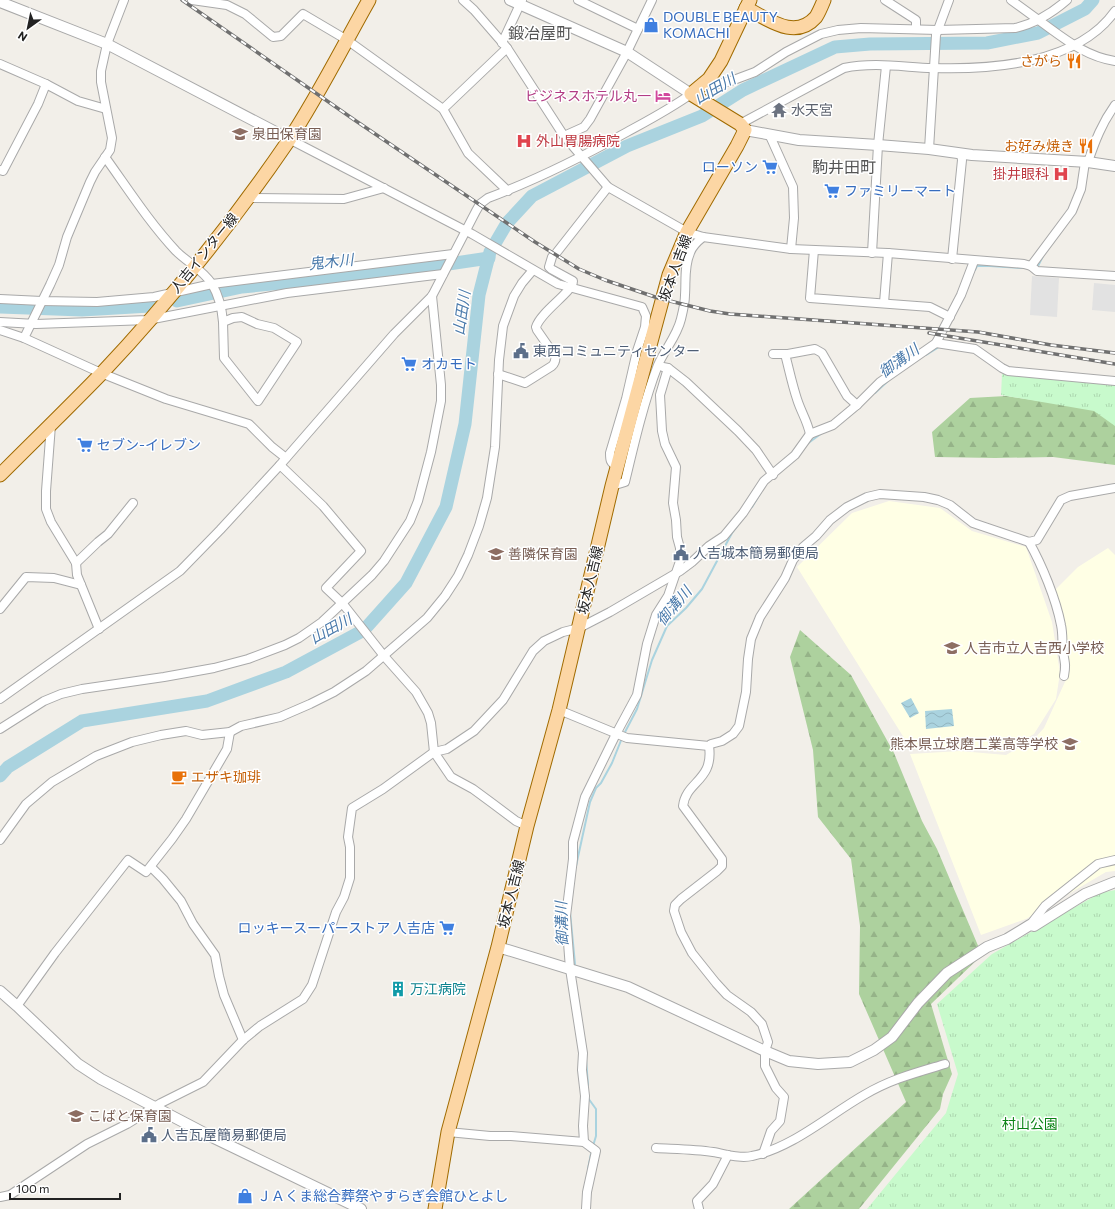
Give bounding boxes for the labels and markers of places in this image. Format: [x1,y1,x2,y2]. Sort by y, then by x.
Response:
place label: DOUBLE BEAUTY KOMACHI [663,8,778,41]
shop icon: DOUBLE BEAUTY KOMACHI [642,16,660,34]
place label: さがら [1020,52,1062,69]
restaurant icon: さがら [1065,52,1083,70]
place label: ビジネスホテル丸一 [525,87,651,104]
hotel icon: ビジネスホテル丸一 [654,87,672,105]
temple icon: 水天宮 [770,101,788,119]
place label: 水天宮 [791,101,833,118]
school or university icon: 泉田保育園 [231,125,249,143]
place label: 泉田保育園 [252,125,322,142]
hospital icon: 外山胃腸病院 [515,132,533,150]
place label: 外山胃腸病院 [536,132,620,149]
place label: お好み焼き [1004,137,1074,154]
restaurant icon: お好み焼き [1077,137,1095,155]
place label: ローソン [702,158,758,175]
supermarket icon: ローソン [761,158,779,176]
place label: 掛井眼科 [993,165,1049,182]
hospital icon: 掛井眼科 [1052,165,1070,183]
supermarket icon: ファミリーマート [823,182,841,200]
place label: ファミリーマート [844,182,956,199]
public building icon: 東西コミュニティセンター [512,342,530,360]
place label: 東西コミュニティセンター [533,342,700,359]
supermarket icon: オカモト [400,355,418,373]
place label: オカモト [421,355,477,372]
supermarket icon: セブン-イレブン [76,436,94,454]
place label: セブン-イレブン [97,436,201,453]
public building icon: 人吉城本簡易郵便局 [672,544,690,562]
place label: 人吉城本簡易郵便局 [693,544,819,561]
school or university icon: 善隣保育園 [487,545,505,563]
place label: 善隣保育園 [508,545,578,562]
school or university icon: 人吉市立人吉西小学校 [943,639,961,657]
place label: 人吉市立人吉西小学校 [964,639,1104,656]
place label: 熊本県立球磨工業高等学校 [890,735,1058,752]
school or university icon: 熊本県立球磨工業高等学校 [1061,735,1079,753]
cafe icon: エザキ珈琲 [170,768,188,786]
place label: エザキ珈琲 [191,768,261,785]
place label: ロッキースーパーストア 人吉店 [238,919,435,936]
supermarket icon: ロッキースーパーストア 人吉店 [438,919,456,937]
building icon: 万江病院 [389,980,407,998]
place label: 万江病院 [410,980,466,997]
school or university icon: こばと保育園 [67,1107,85,1125]
place label: こばと保育園 [88,1107,172,1124]
public building icon: 人吉瓦屋簡易郵便局 [140,1126,158,1144]
place label: 人吉瓦屋簡易郵便局 [161,1126,287,1143]
shop icon: ＪＡくま総合葬祭やすらぎ会館ひとよし [236,1187,254,1205]
place label: ＪＡくま総合葬祭やすらぎ会館ひとよし [257,1187,509,1204]

